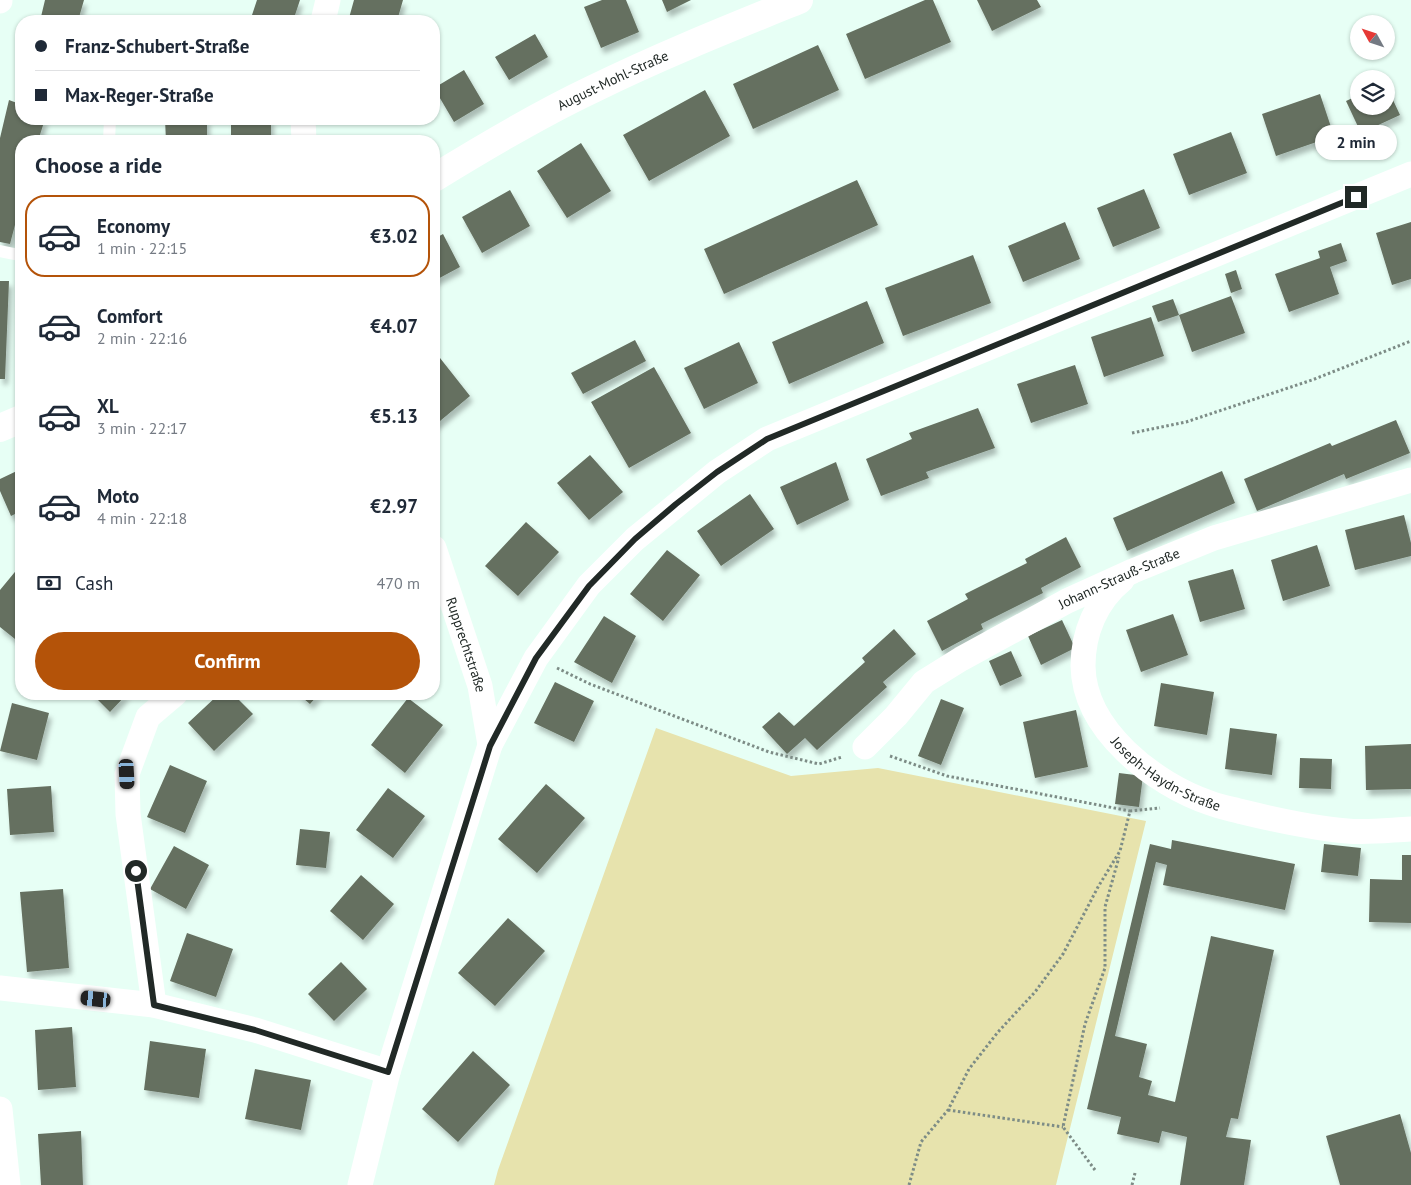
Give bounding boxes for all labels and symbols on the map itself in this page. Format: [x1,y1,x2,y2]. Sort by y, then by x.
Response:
north arrow [1350,15,1395,60]
street label: August-Mohl-Straße [554,46,671,114]
callout: 2 min [1315,124,1397,160]
route end [1345,186,1367,208]
street label: Johann-Strauß-Straße [1054,544,1182,614]
street label: Rupprechtstraße [442,595,490,694]
street label: Joseph-Haydn-Straße [1107,732,1223,815]
car [118,759,135,789]
route start [125,860,147,882]
car [80,990,111,1008]

